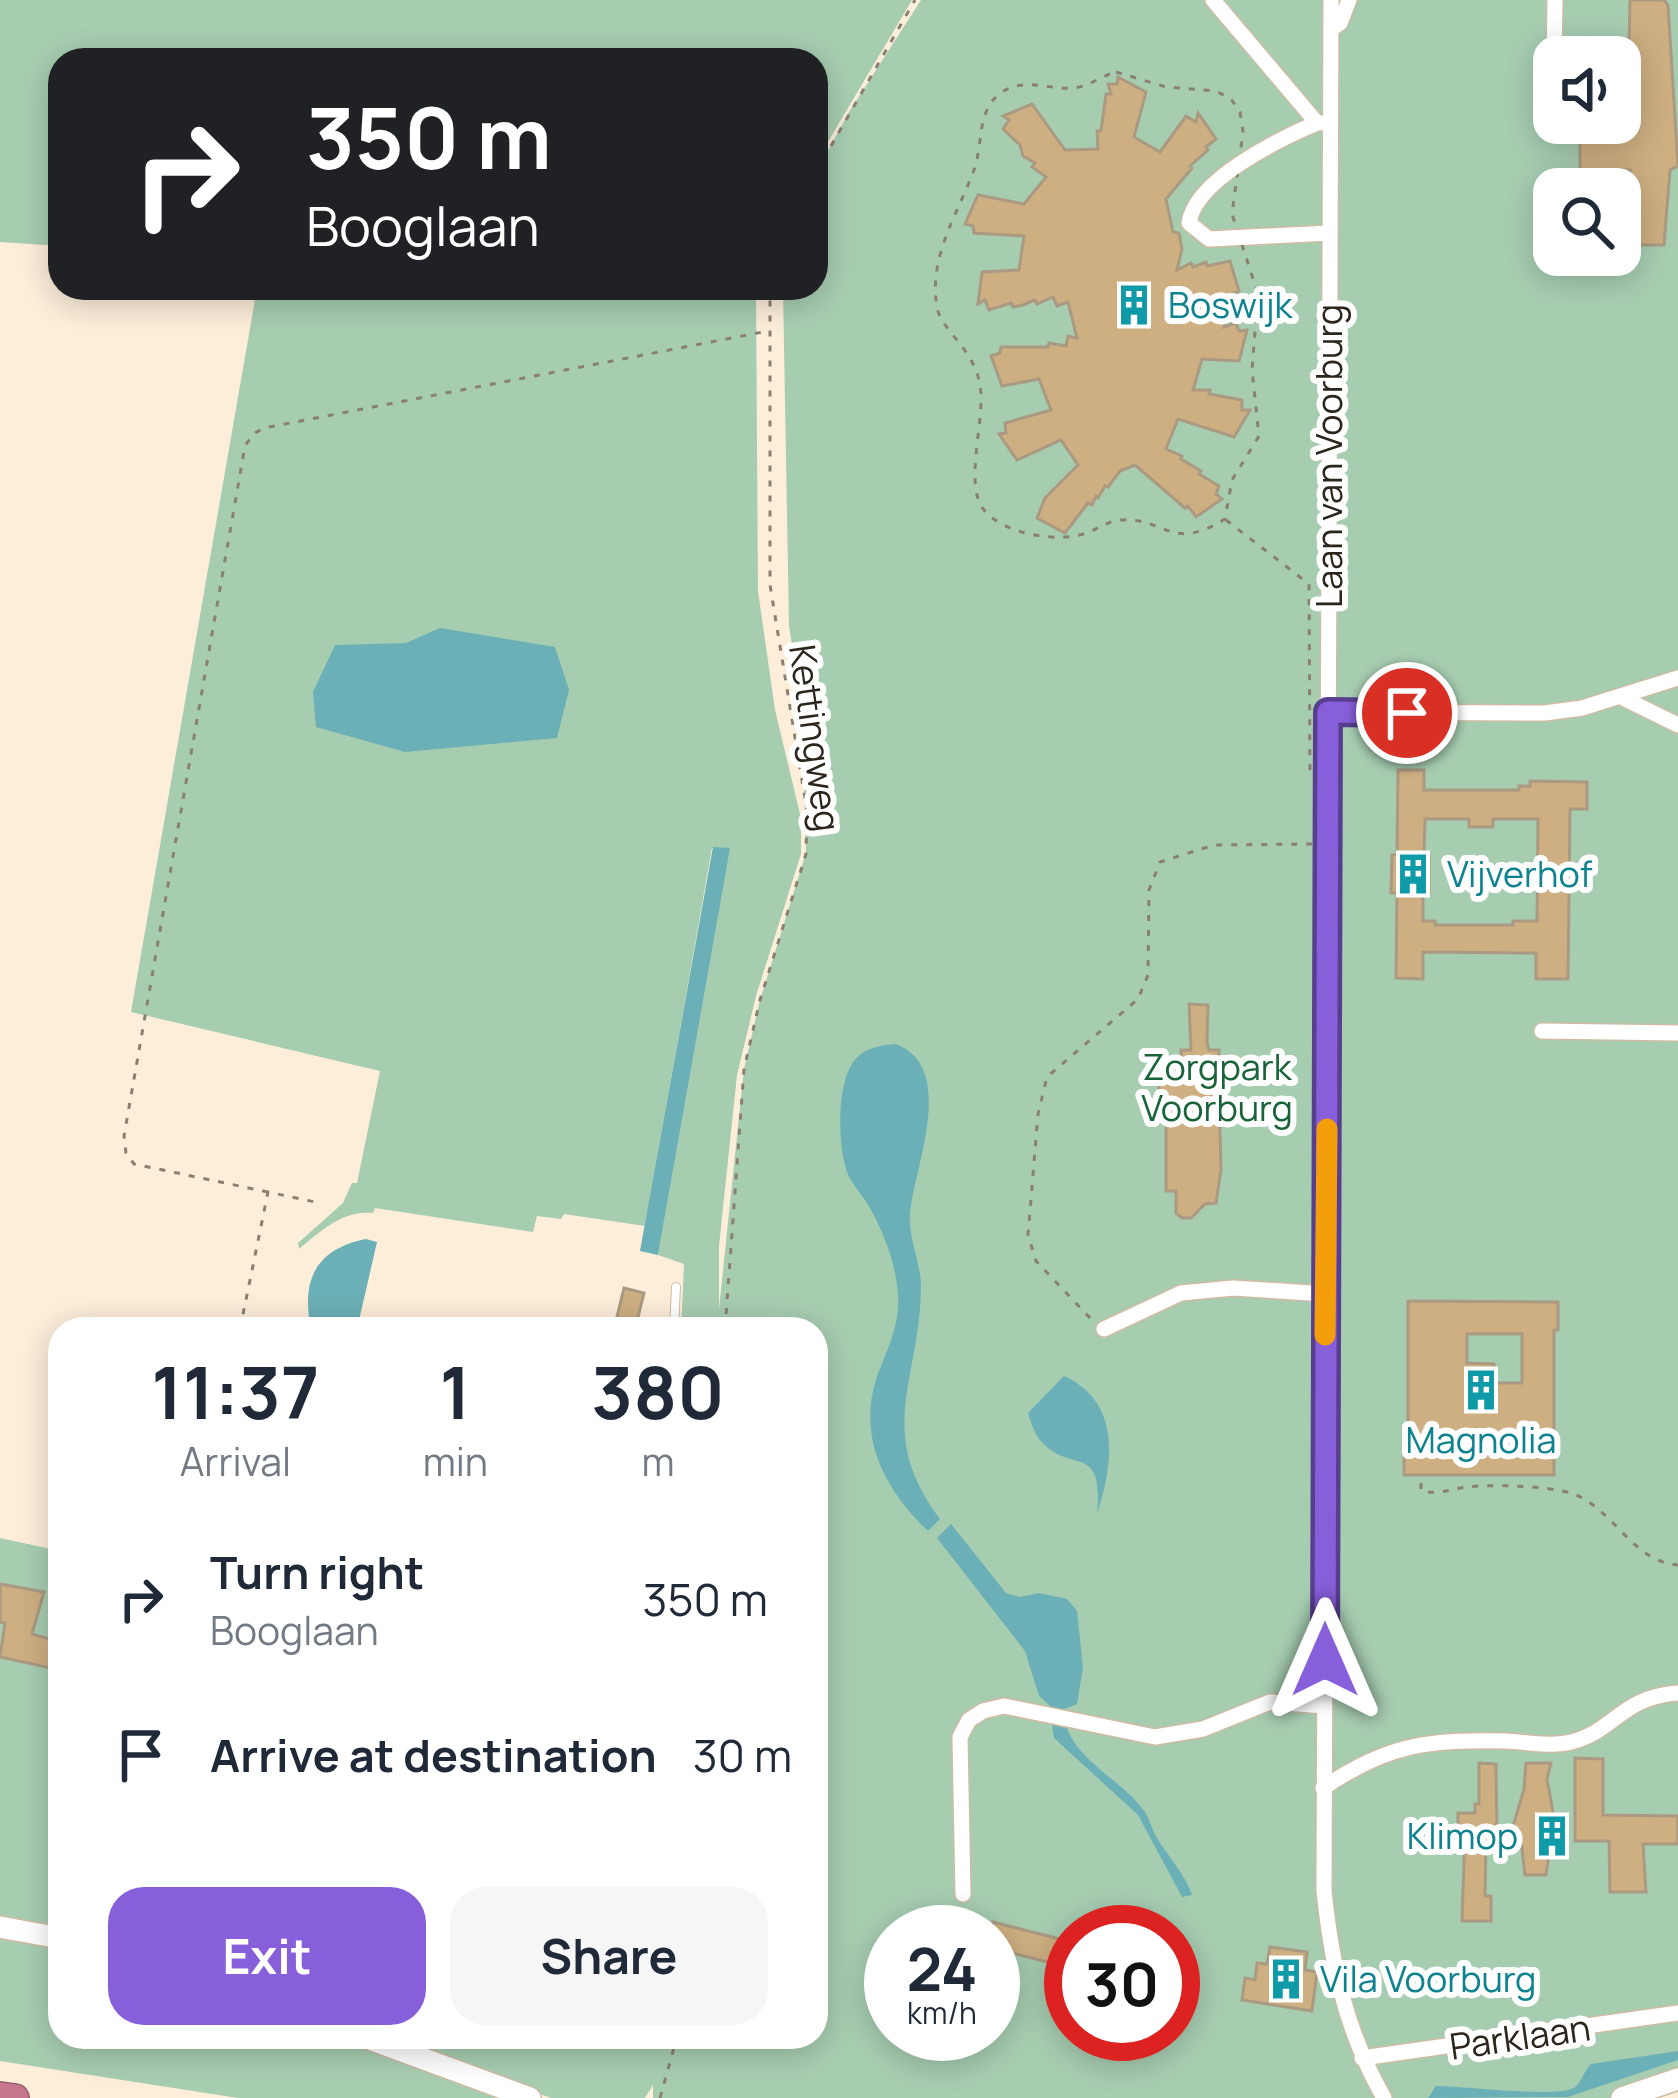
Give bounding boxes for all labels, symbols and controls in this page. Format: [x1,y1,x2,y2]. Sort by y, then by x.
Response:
map controls [1533,36,1641,276]
button: sound [1533,36,1641,144]
text: 350 m [306,79,552,194]
icon: right [108,96,264,252]
button: search [1533,168,1641,276]
text: Booglaan [306,188,540,262]
place label: Boswijk [1168,280,1293,329]
building icon: Boswijk [1111,282,1157,328]
street label: Laan van Voorburg [1304,304,1353,608]
street label: Kettingweg [778,641,853,834]
pin [1356,662,1458,764]
icon: arrive [1374,680,1440,746]
place label: Vijverhof [1447,849,1593,898]
building icon: Vijverhof [1390,851,1436,897]
park label: Zorgpark Voorburg [1141,1042,1293,1132]
text: 11:37 [151,1342,319,1441]
text: 1 [440,1342,471,1441]
text: 380 [591,1342,725,1441]
building icon: Magnolia [1458,1367,1504,1413]
place label: Magnolia [1406,1415,1556,1464]
text: Arrival [180,1434,291,1488]
text: min [423,1434,488,1488]
text: m [641,1434,675,1488]
text: Turn right [210,1541,424,1603]
icon: right [108,1566,174,1632]
text: 350 m [643,1568,768,1630]
position arrow [1262,1597,1388,1723]
text: Booglaan [210,1603,379,1657]
icon: arrive [108,1722,174,1788]
text: Arrive at destination [210,1724,657,1786]
text: 30 m [693,1724,792,1786]
place label: Klimop [1407,1811,1518,1860]
building icon: Klimop [1529,1813,1575,1859]
button: Exit [108,1887,426,2025]
button: Share [450,1887,768,2025]
speed limit sign: 30 [1044,1905,1200,2061]
text: 24 [906,1927,978,2009]
place label: Vila Voorburg [1320,1954,1536,2003]
building icon: Vila Voorburg [1263,1956,1309,2002]
text: km/h [907,1992,977,2033]
street label: Parklaan [1446,2002,1593,2071]

